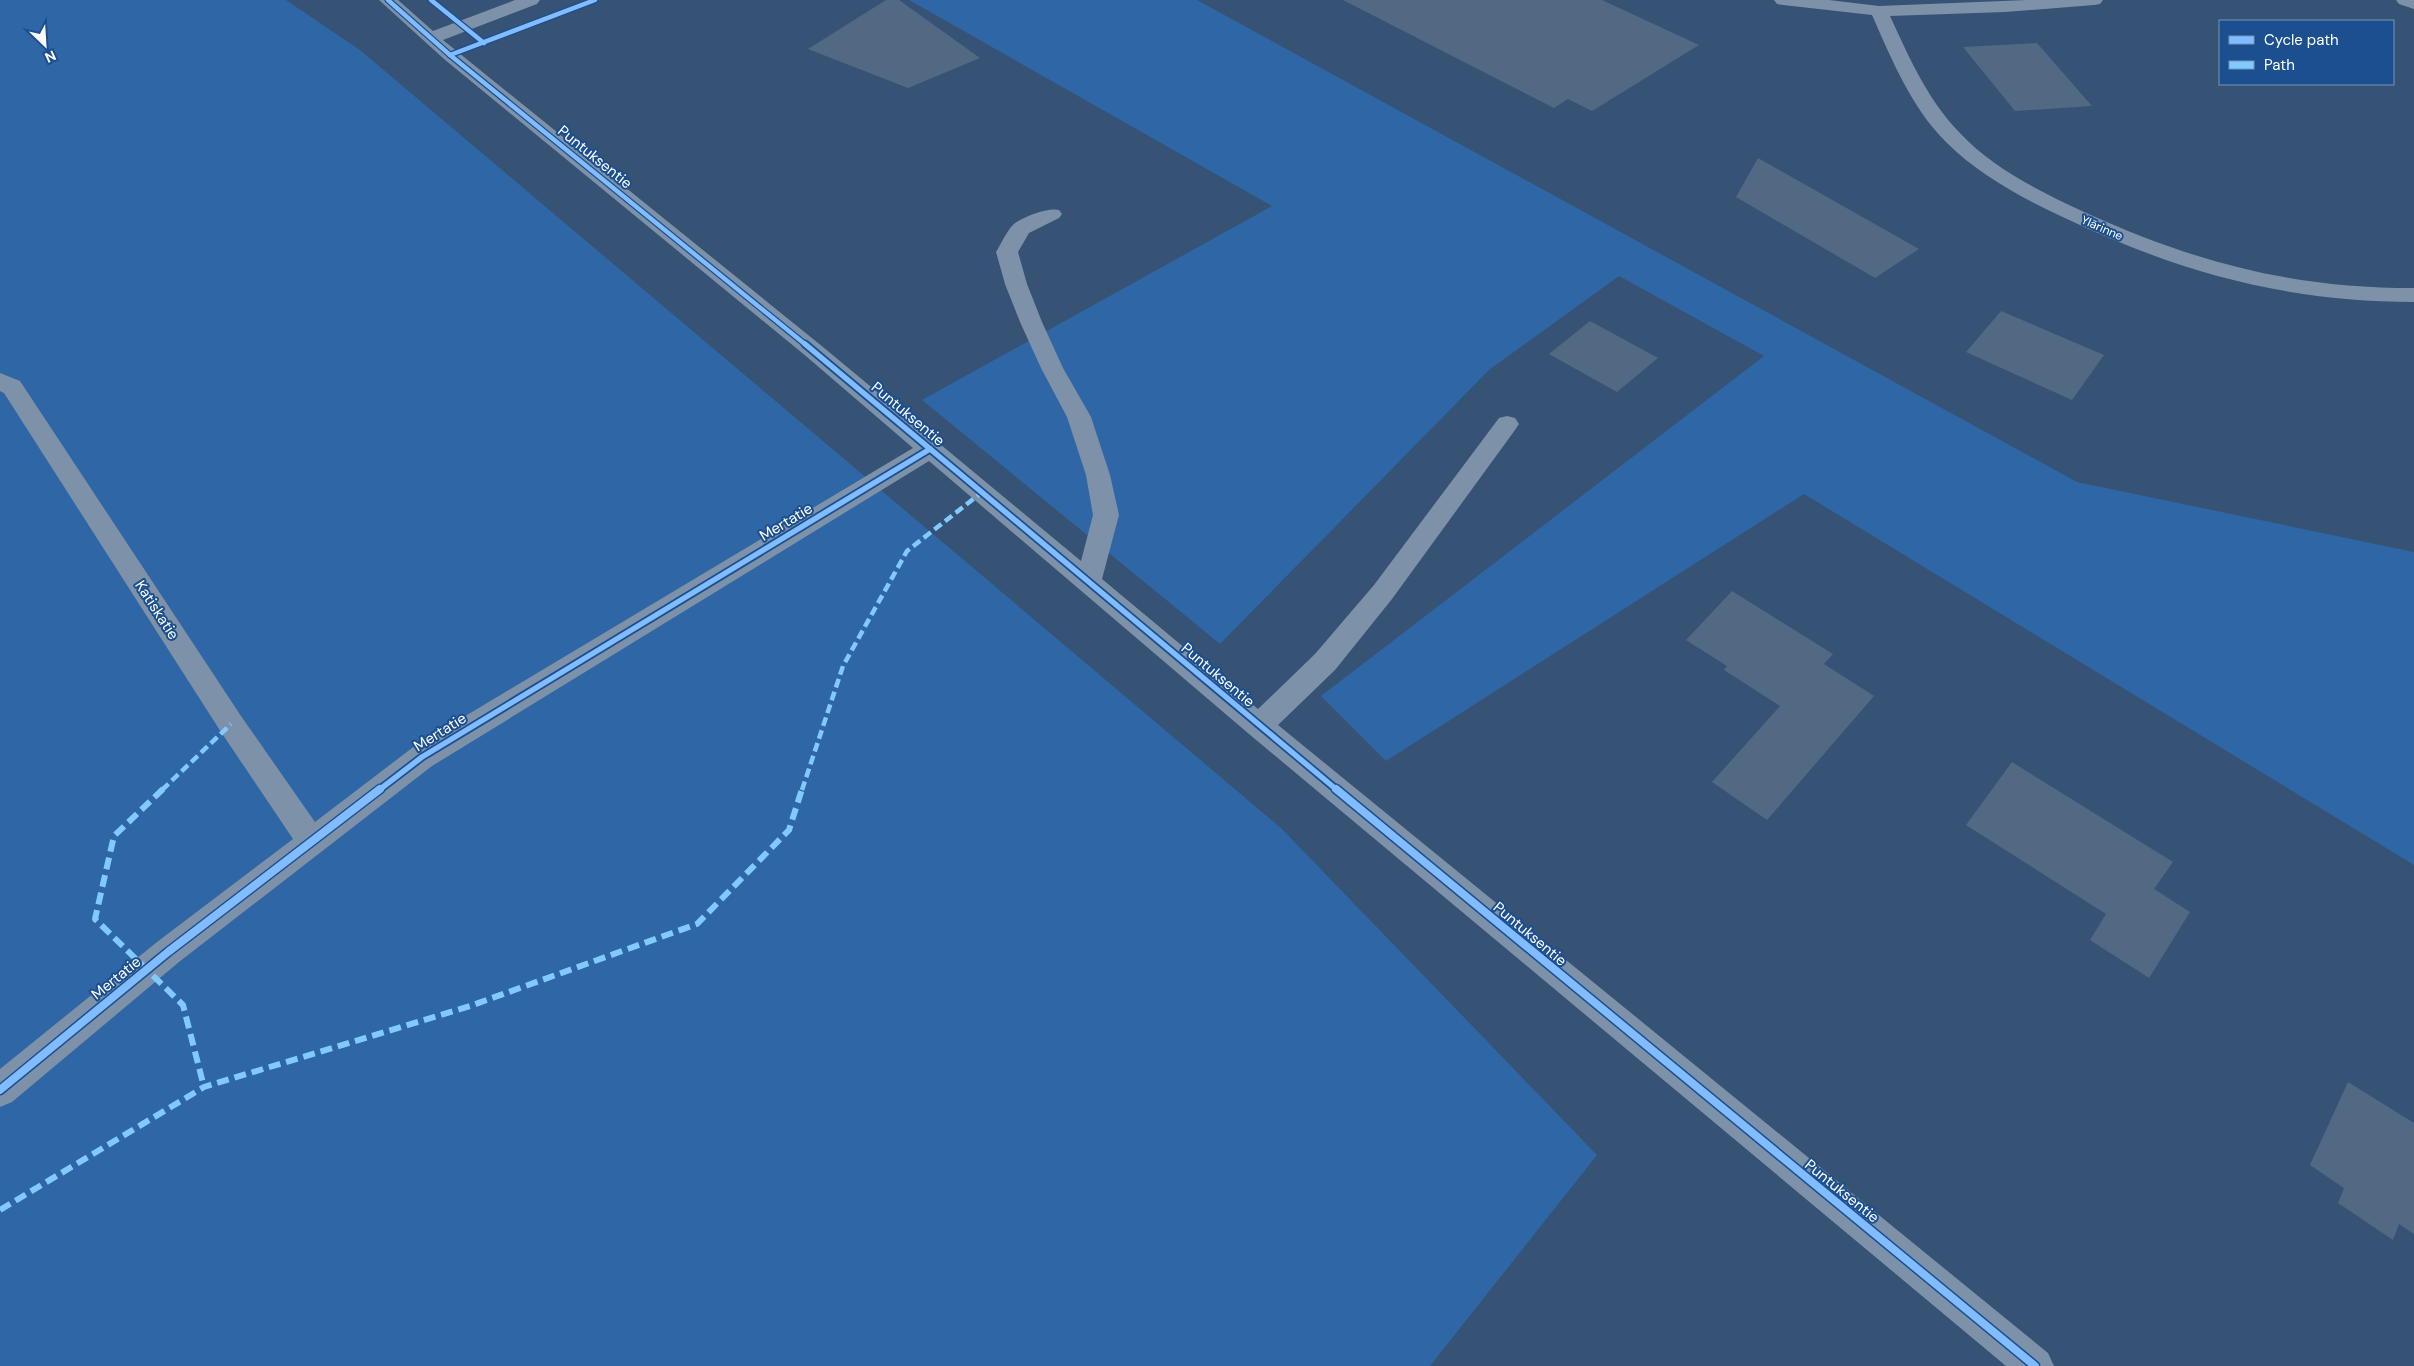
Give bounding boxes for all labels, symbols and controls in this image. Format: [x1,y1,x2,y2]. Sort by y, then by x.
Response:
north arrow [20,20,70,70]
legend [2219,20,2394,85]
text: Cycle path [2264,30,2339,50]
text: N [42,46,59,67]
text: Path [2264,55,2295,75]
street label: Puntuksentie [554,121,636,193]
street label: Ylärinne [2079,212,2126,244]
street label: Puntuksentie [867,377,949,451]
street label: Mertatie [756,498,816,546]
street label: Katiskatie [130,577,184,643]
street label: Puntuksentie [1177,638,1259,712]
street label: Mertatie [410,708,470,756]
street label: Puntuksentie [1489,897,1571,971]
street label: Mertatie [87,952,145,1004]
street label: Puntuksentie [1801,1155,1883,1227]

